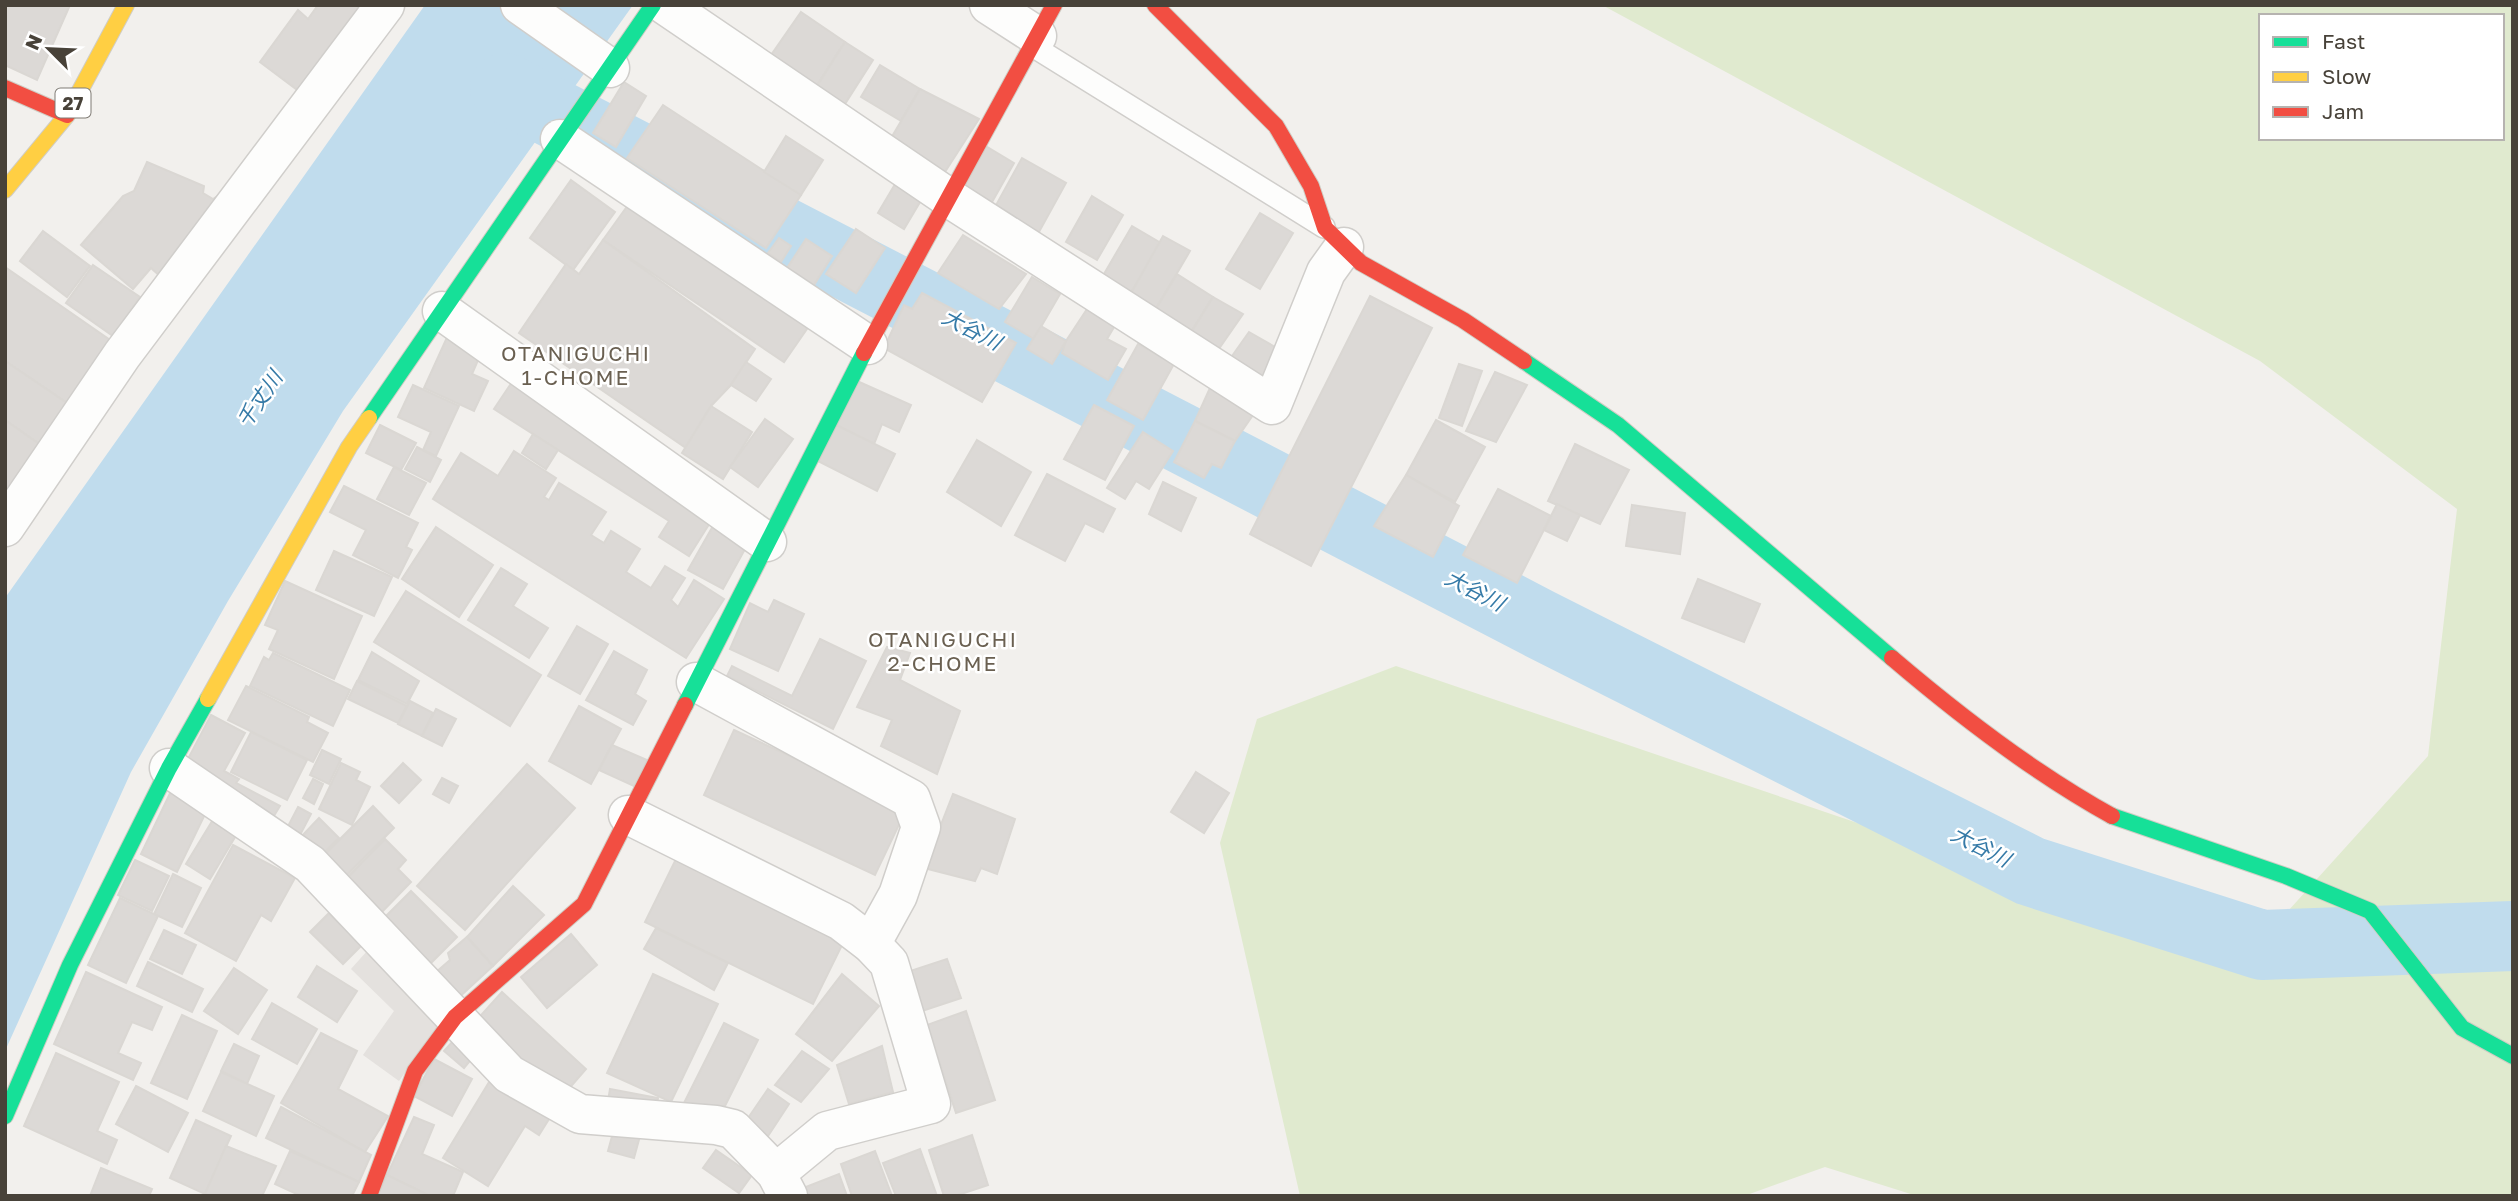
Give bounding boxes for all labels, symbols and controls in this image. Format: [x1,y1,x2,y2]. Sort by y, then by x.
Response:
north arrow [14,14,84,84]
legend [2259,14,2504,140]
text: Fast [2322,28,2365,54]
text: N [20,31,46,53]
text: Slow [2322,63,2371,89]
road number: 27 [56,88,90,118]
text: Jam [2322,98,2364,124]
water label: 大谷川 [938,303,1008,356]
district label: OTANIGUCHI 1-CHOME [501,340,651,390]
water label: 千丈川 [231,364,289,432]
water label: 大谷川 [1441,564,1511,617]
district label: OTANIGUCHI 2-CHOME [868,626,1018,676]
water label: 大谷川 [1947,820,2017,873]

